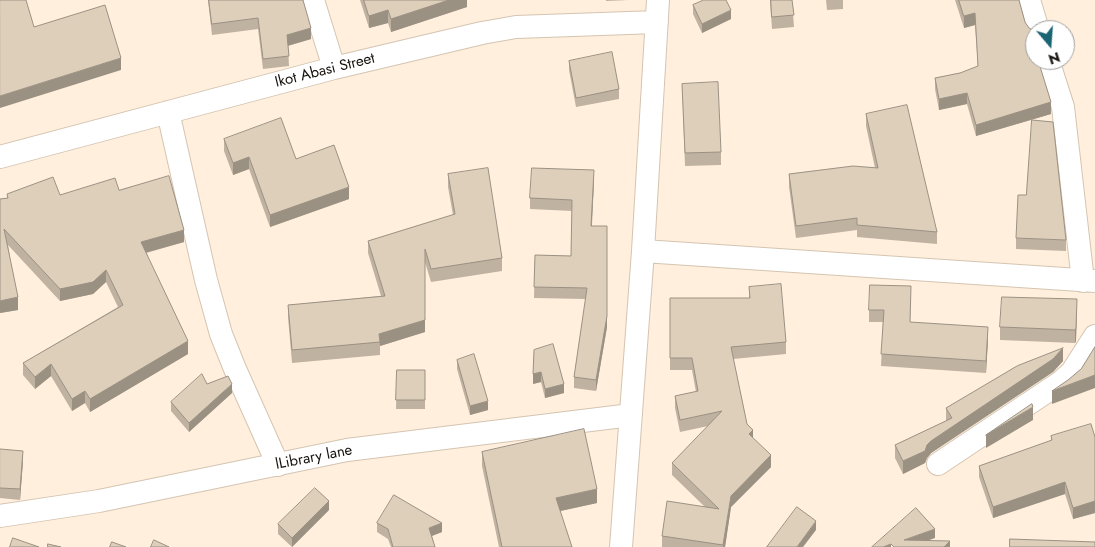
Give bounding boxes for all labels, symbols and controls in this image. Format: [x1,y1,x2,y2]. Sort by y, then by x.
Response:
north arrow [1025,20,1075,70]
text: N [1046,47,1063,70]
street label: Ikot Abasi Street [273,50,377,92]
street label: lLibrary lane [274,442,354,474]

